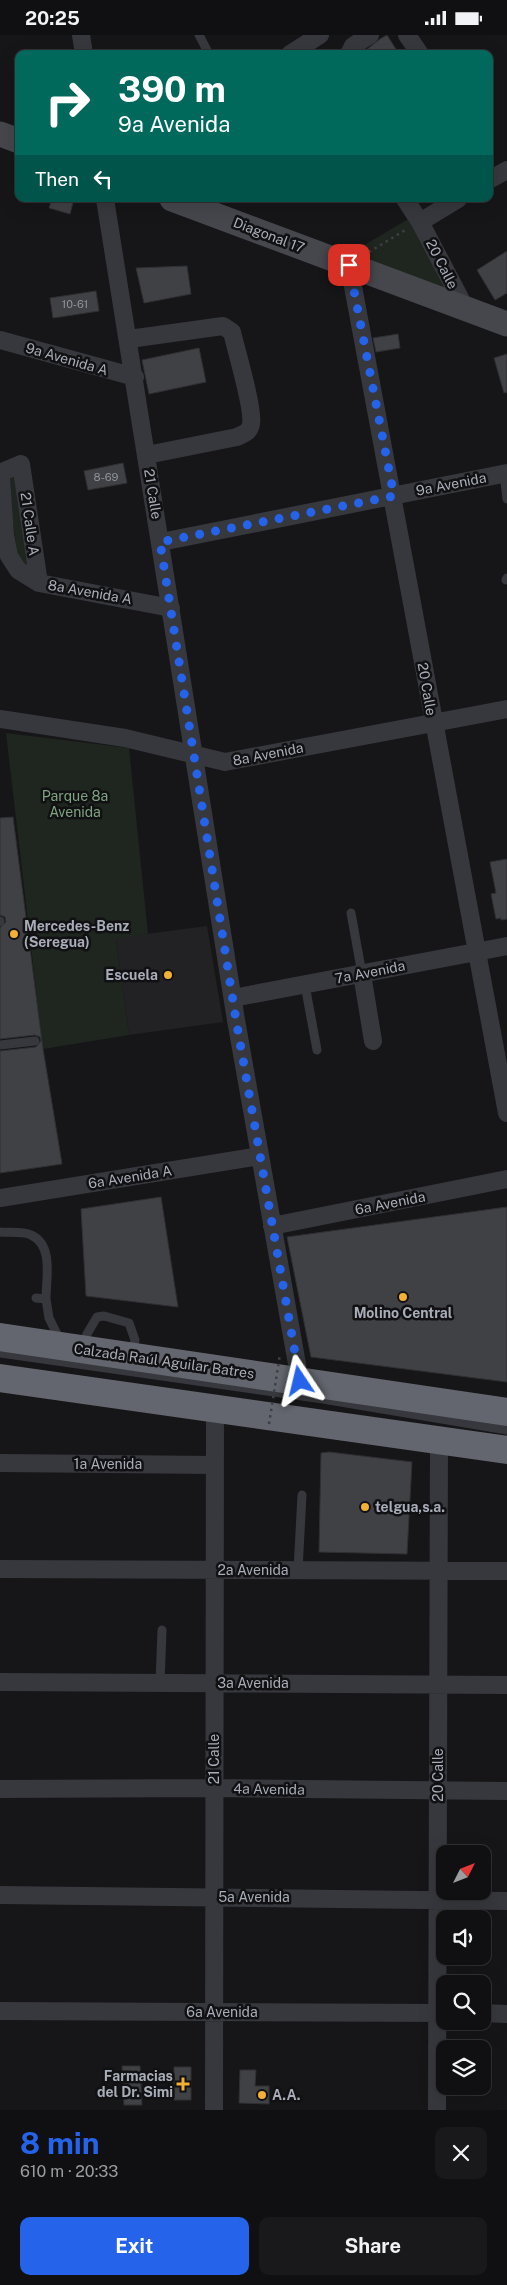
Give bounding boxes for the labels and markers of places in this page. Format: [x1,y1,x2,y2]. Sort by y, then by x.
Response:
pin [328,244,370,286]
place label: Mercedes-Benz (Seregua) [24,918,129,950]
marker: Mercedes-Benz (Seregua) [8,928,20,940]
place label: Escuela [105,967,158,983]
marker: Escuela [162,969,174,981]
marker: Molino Central [397,1291,409,1303]
place label: Molino Central [354,1305,453,1321]
place label: telgua,s.a. [375,1499,445,1515]
marker: telgua,s.a. [359,1501,371,1513]
place label: Farmacias del Dr. Simi [97,2068,173,2100]
marker: Farmacias del Dr. Simi [177,2078,189,2090]
place label: A.A. [272,2087,301,2103]
marker: A.A. [256,2089,268,2101]

